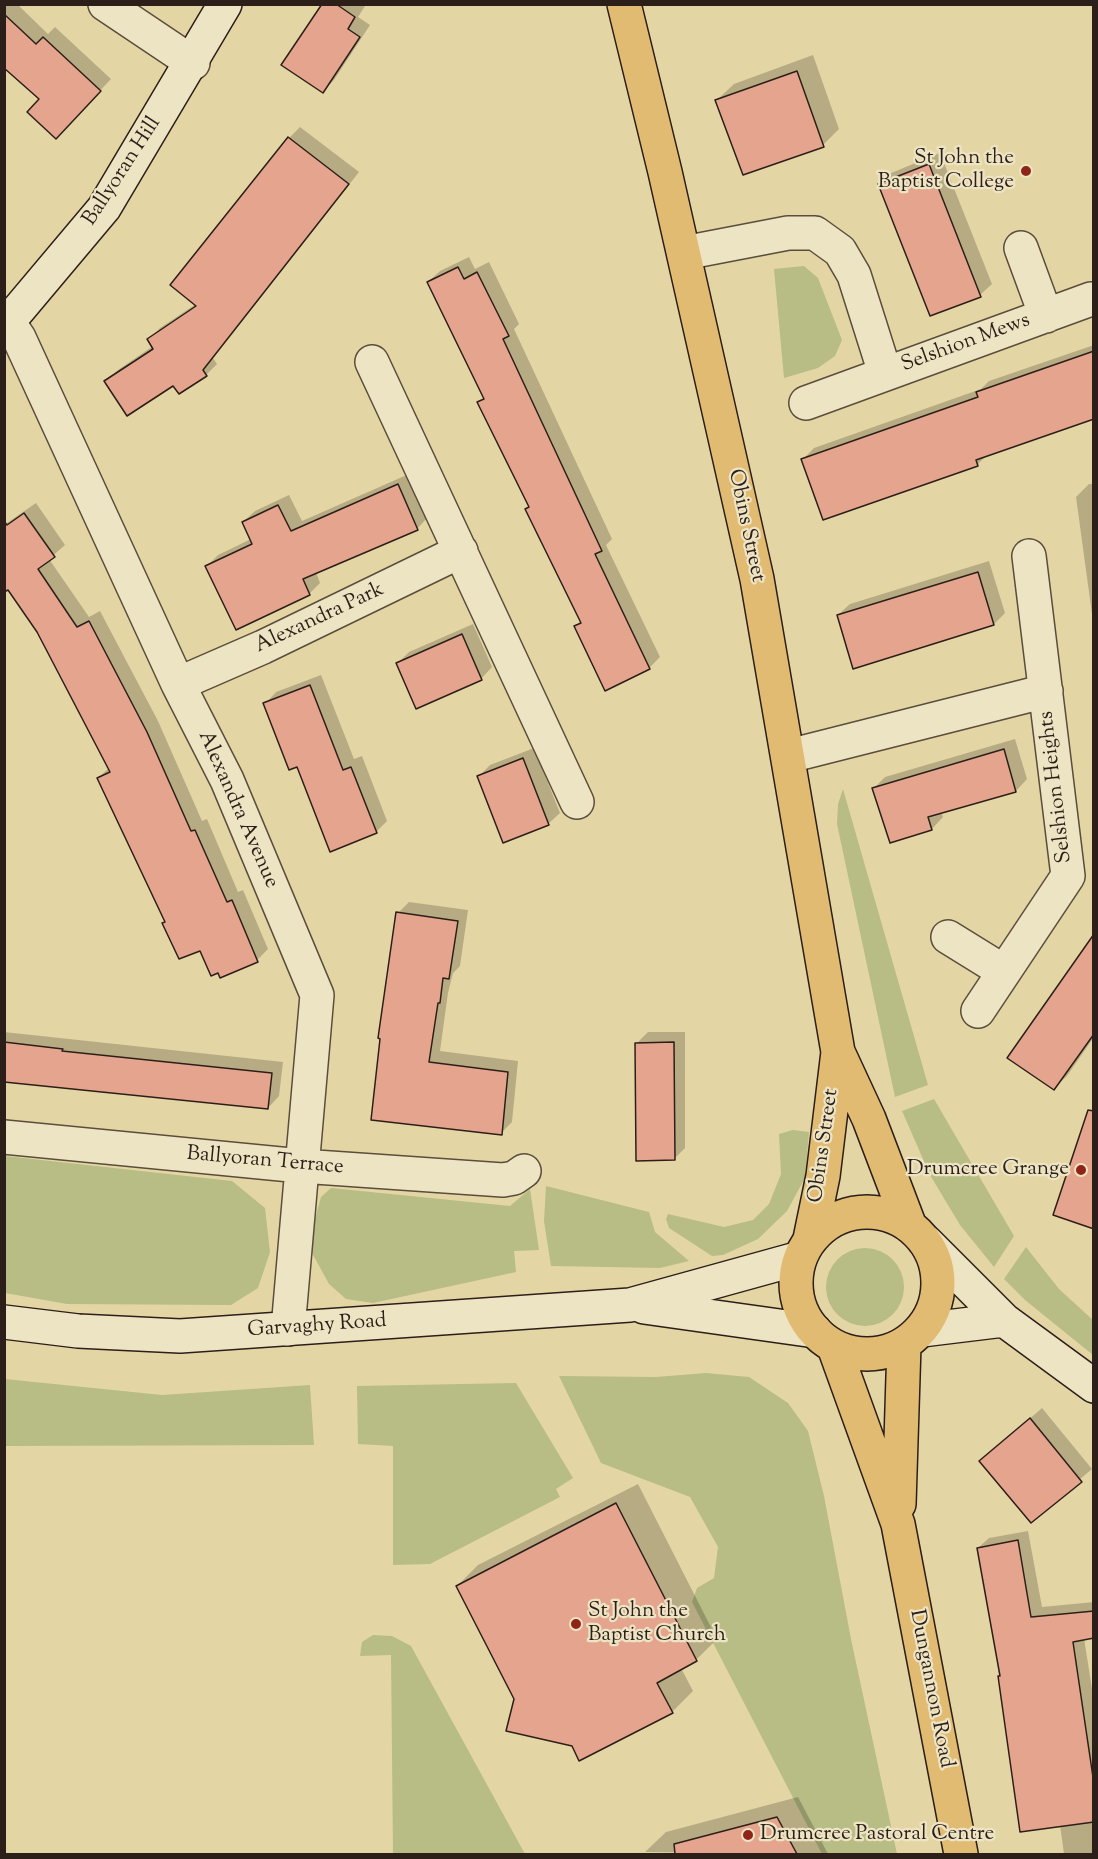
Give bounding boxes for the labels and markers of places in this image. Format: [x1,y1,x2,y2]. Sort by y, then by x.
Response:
place label: St John the Baptist College [878,146,1014,196]
marker: St John the Baptist College [1019,164,1033,178]
place label: Drumcree Grange [907,1157,1069,1183]
marker: Drumcree Grange [1074,1163,1088,1177]
place label: St John the Baptist Church [588,1599,726,1649]
marker: St John the Baptist Church [569,1617,583,1631]
place label: Drumcree Pastoral Centre [760,1822,994,1848]
marker: Drumcree Pastoral Centre [741,1828,755,1842]

